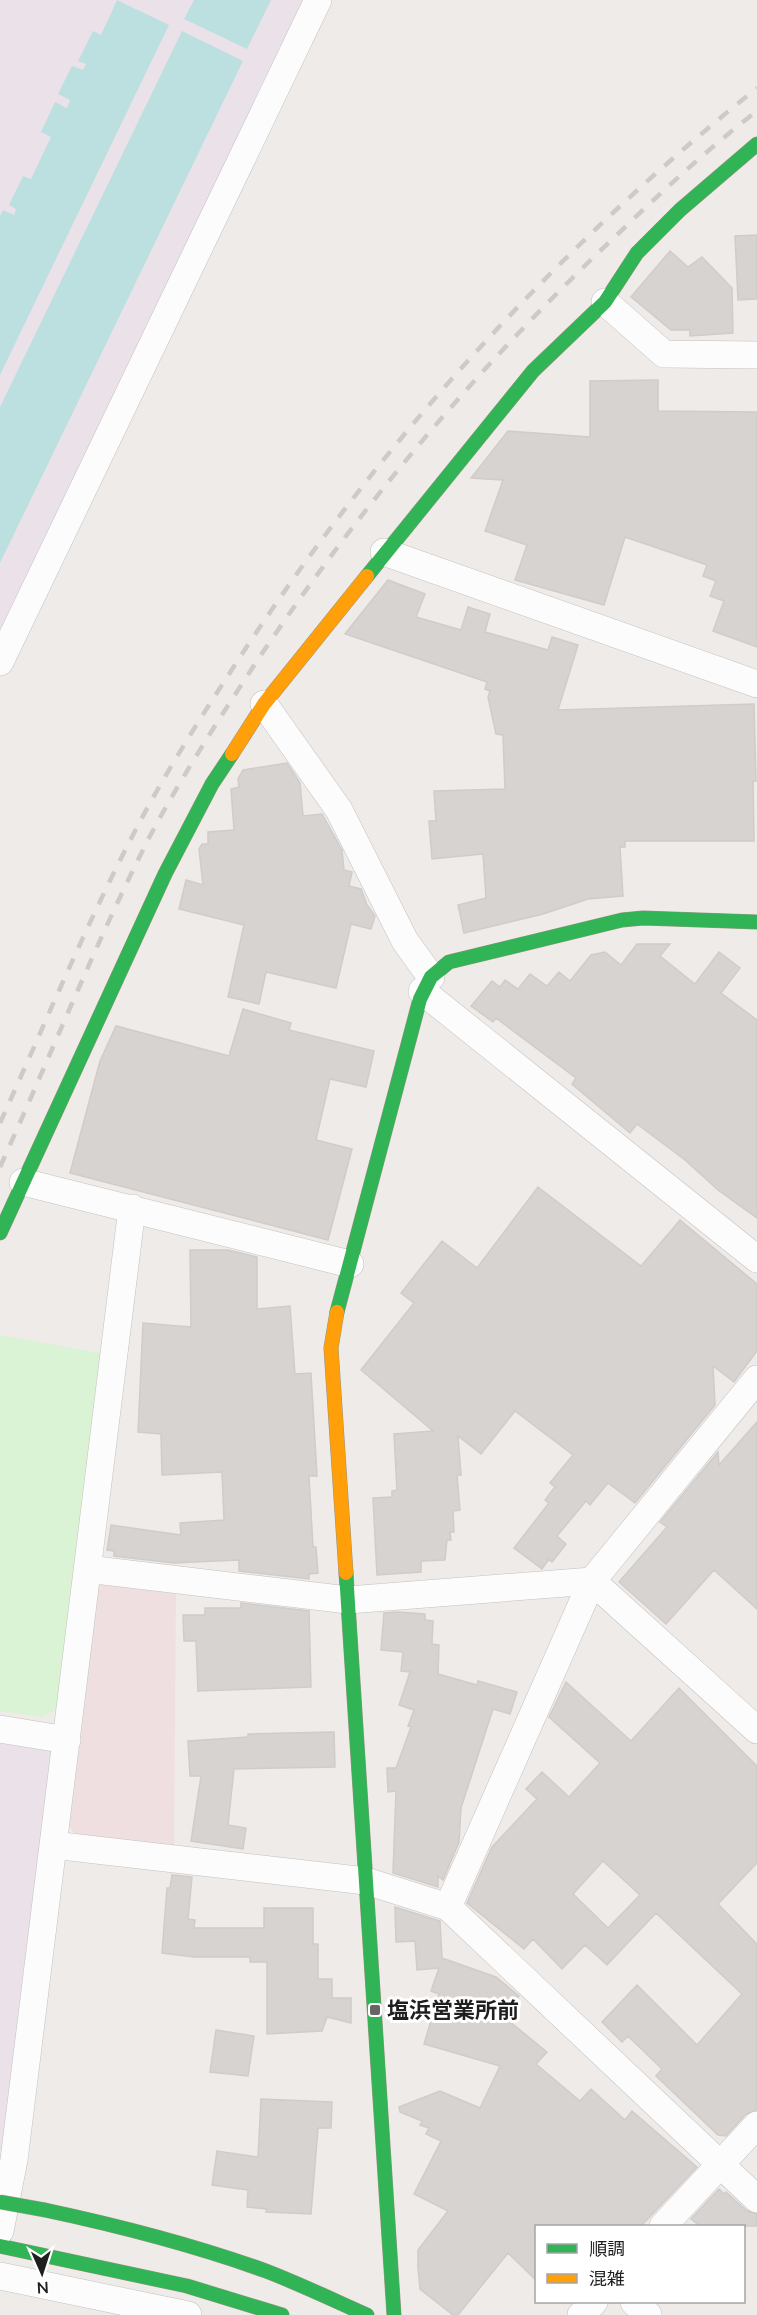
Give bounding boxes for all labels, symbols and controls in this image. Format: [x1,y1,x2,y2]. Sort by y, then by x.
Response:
place label: 塩浜営業所前 [387,1996,519,2024]
marker: 塩浜営業所前 [368,2003,382,2017]
legend [535,2225,745,2303]
text: 順調 [589,2237,625,2260]
north arrow [12,2243,72,2303]
text: 混雑 [589,2267,625,2290]
text: N [36,2278,49,2298]

